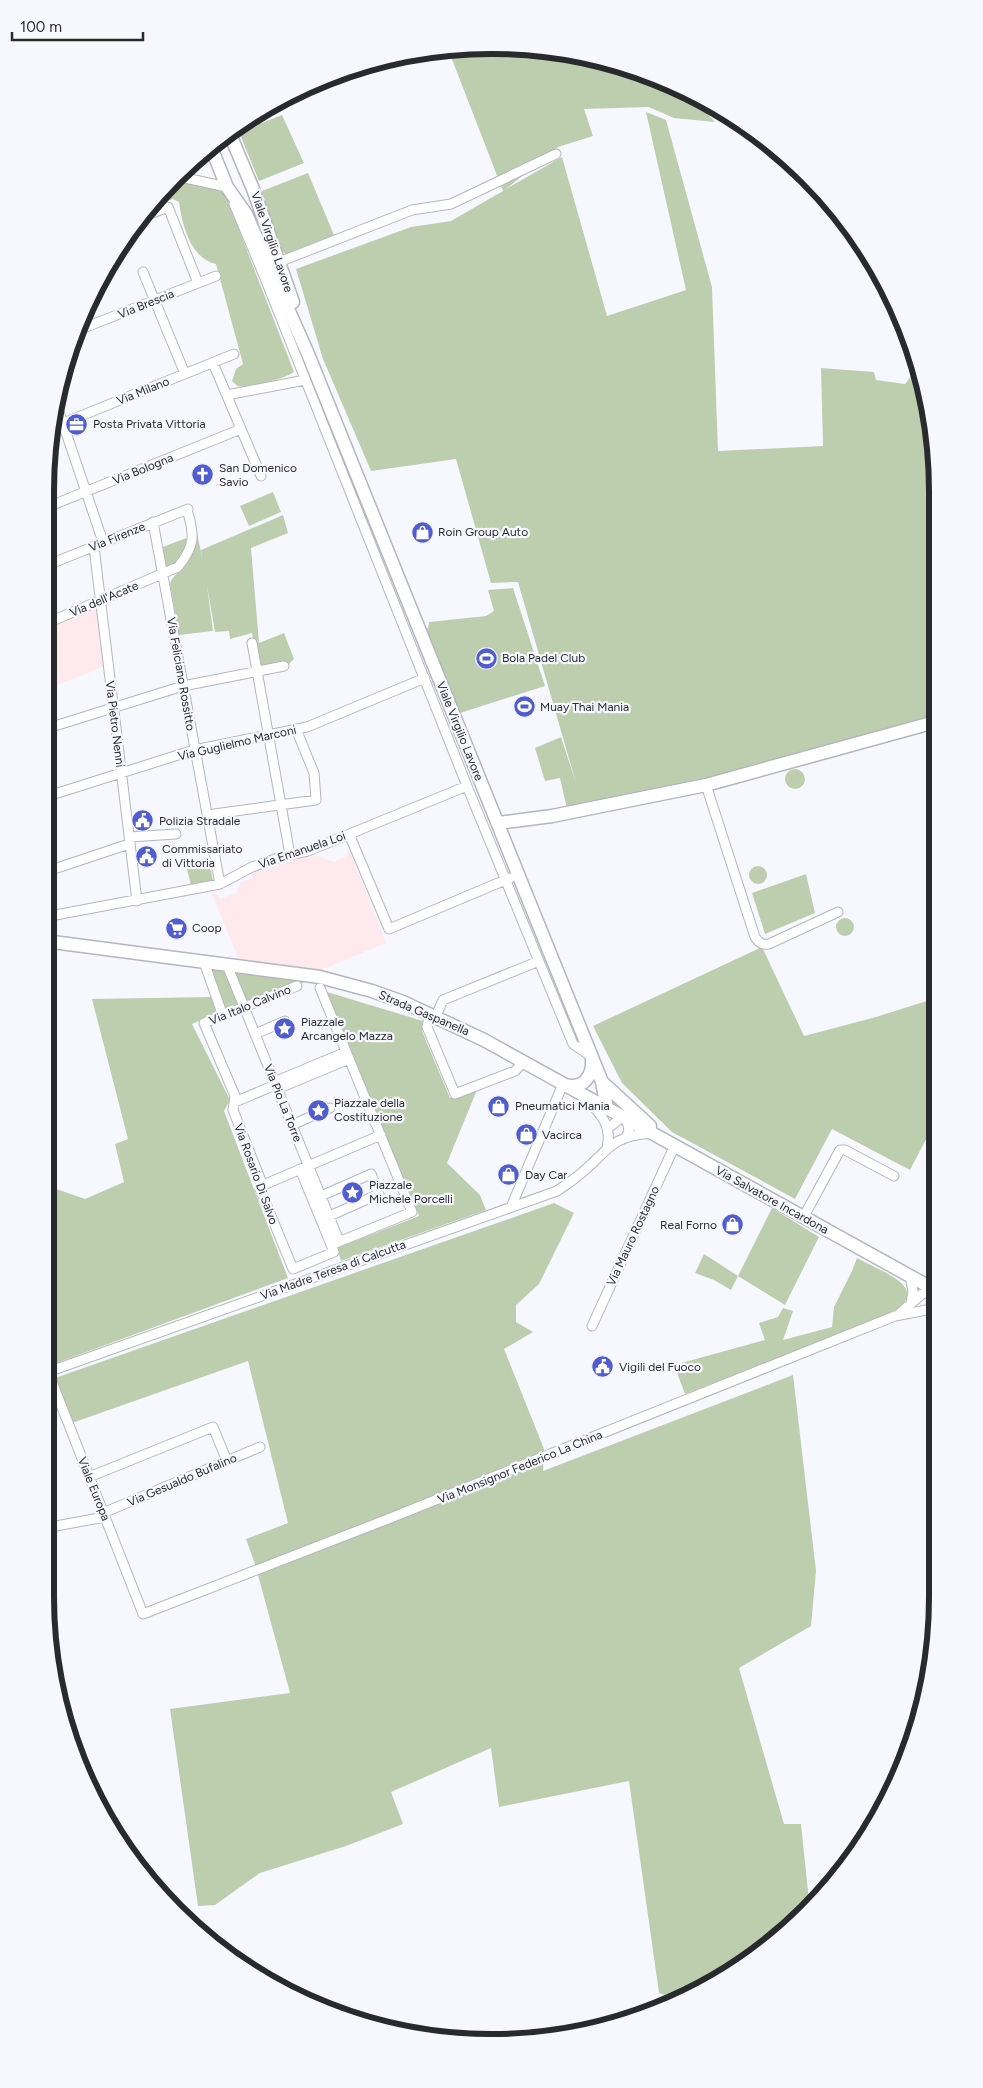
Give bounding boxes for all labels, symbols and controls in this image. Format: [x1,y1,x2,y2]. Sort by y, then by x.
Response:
scale bar [12,10,144,42]
text: 100 m [20,18,62,36]
street label: Viale Virgilio Lavore [248,190,296,295]
street label: Via Brescia [116,286,176,322]
street label: Via Milano [115,374,171,408]
office icon: Posta Privata Vittoria [65,412,89,436]
place label: Posta Privata Vittoria [93,417,206,431]
street label: Via Bologna [111,451,175,487]
place label: San Domenico Savio [219,461,297,489]
church icon: San Domenico Savio [191,463,215,487]
street label: Via Firenze [87,519,147,555]
shop icon: Roin Group Auto [410,520,434,544]
place label: Roin Group Auto [438,525,528,539]
street label: Via dell'Acate [68,578,141,620]
street label: Via Feliciano Rossitto [164,616,198,732]
sports icon: Bola Padel Club [474,646,498,670]
place label: Bola Padel Club [502,651,585,665]
street label: Viale Virgilio Lavore [434,679,486,783]
street label: Via Pietro Nenni [103,680,127,768]
sports icon: Muay Thai Mania [512,695,536,719]
place label: Muay Thai Mania [540,700,629,714]
street label: Via Guglielmo Marconi [176,723,298,763]
public building icon: Polizia Stradale [131,809,155,833]
place label: Polizia Stradale [159,814,241,828]
street label: Via Emanuela Loi [257,829,347,871]
place label: Commissariato di Vittoria [162,842,243,870]
public building icon: Commissariato di Vittoria [134,844,158,868]
supermarket icon: Coop [164,916,188,940]
place label: Coop [192,921,222,935]
street label: Via Italo Calvino [207,982,293,1028]
street label: Strada Gaspanella [377,988,471,1038]
place label: Piazzale Arcangelo Mazza [301,1015,393,1043]
place icon: Piazzale Arcangelo Mazza [273,1017,297,1041]
street label: Via Pio La Torre [261,1062,305,1144]
shop icon: Pneumatici Mania [487,1094,511,1118]
place label: Piazzale della Costituzione [334,1096,405,1124]
place icon: Piazzale della Costituzione [306,1098,330,1122]
place label: Pneumatici Mania [515,1099,610,1113]
street label: Via Rosario Di Salvo [231,1122,281,1226]
shop icon: Vacirca [514,1123,538,1147]
place label: Vacirca [542,1128,582,1142]
shop icon: Day Car [497,1163,521,1187]
street label: Via Salvatore Incardona [713,1163,831,1237]
place label: Day Car [525,1168,567,1182]
place label: Piazzale Michele Porcelli [369,1178,453,1206]
place icon: Piazzale Michele Porcelli [341,1180,365,1204]
street label: Via Mauro Rostagno [604,1184,662,1288]
shop icon: Real Forno [721,1213,745,1237]
place label: Real Forno [660,1218,717,1232]
street label: Via Madre Teresa di Calcutta [259,1237,407,1303]
public building icon: Vigili del Fuoco [591,1355,615,1379]
place label: Vigili del Fuoco [619,1360,701,1374]
street label: Via Monsignor Federico La China [436,1428,604,1506]
street label: Via Gesualdo Bufalino [125,1451,239,1509]
street label: Viale Europa [75,1455,113,1523]

